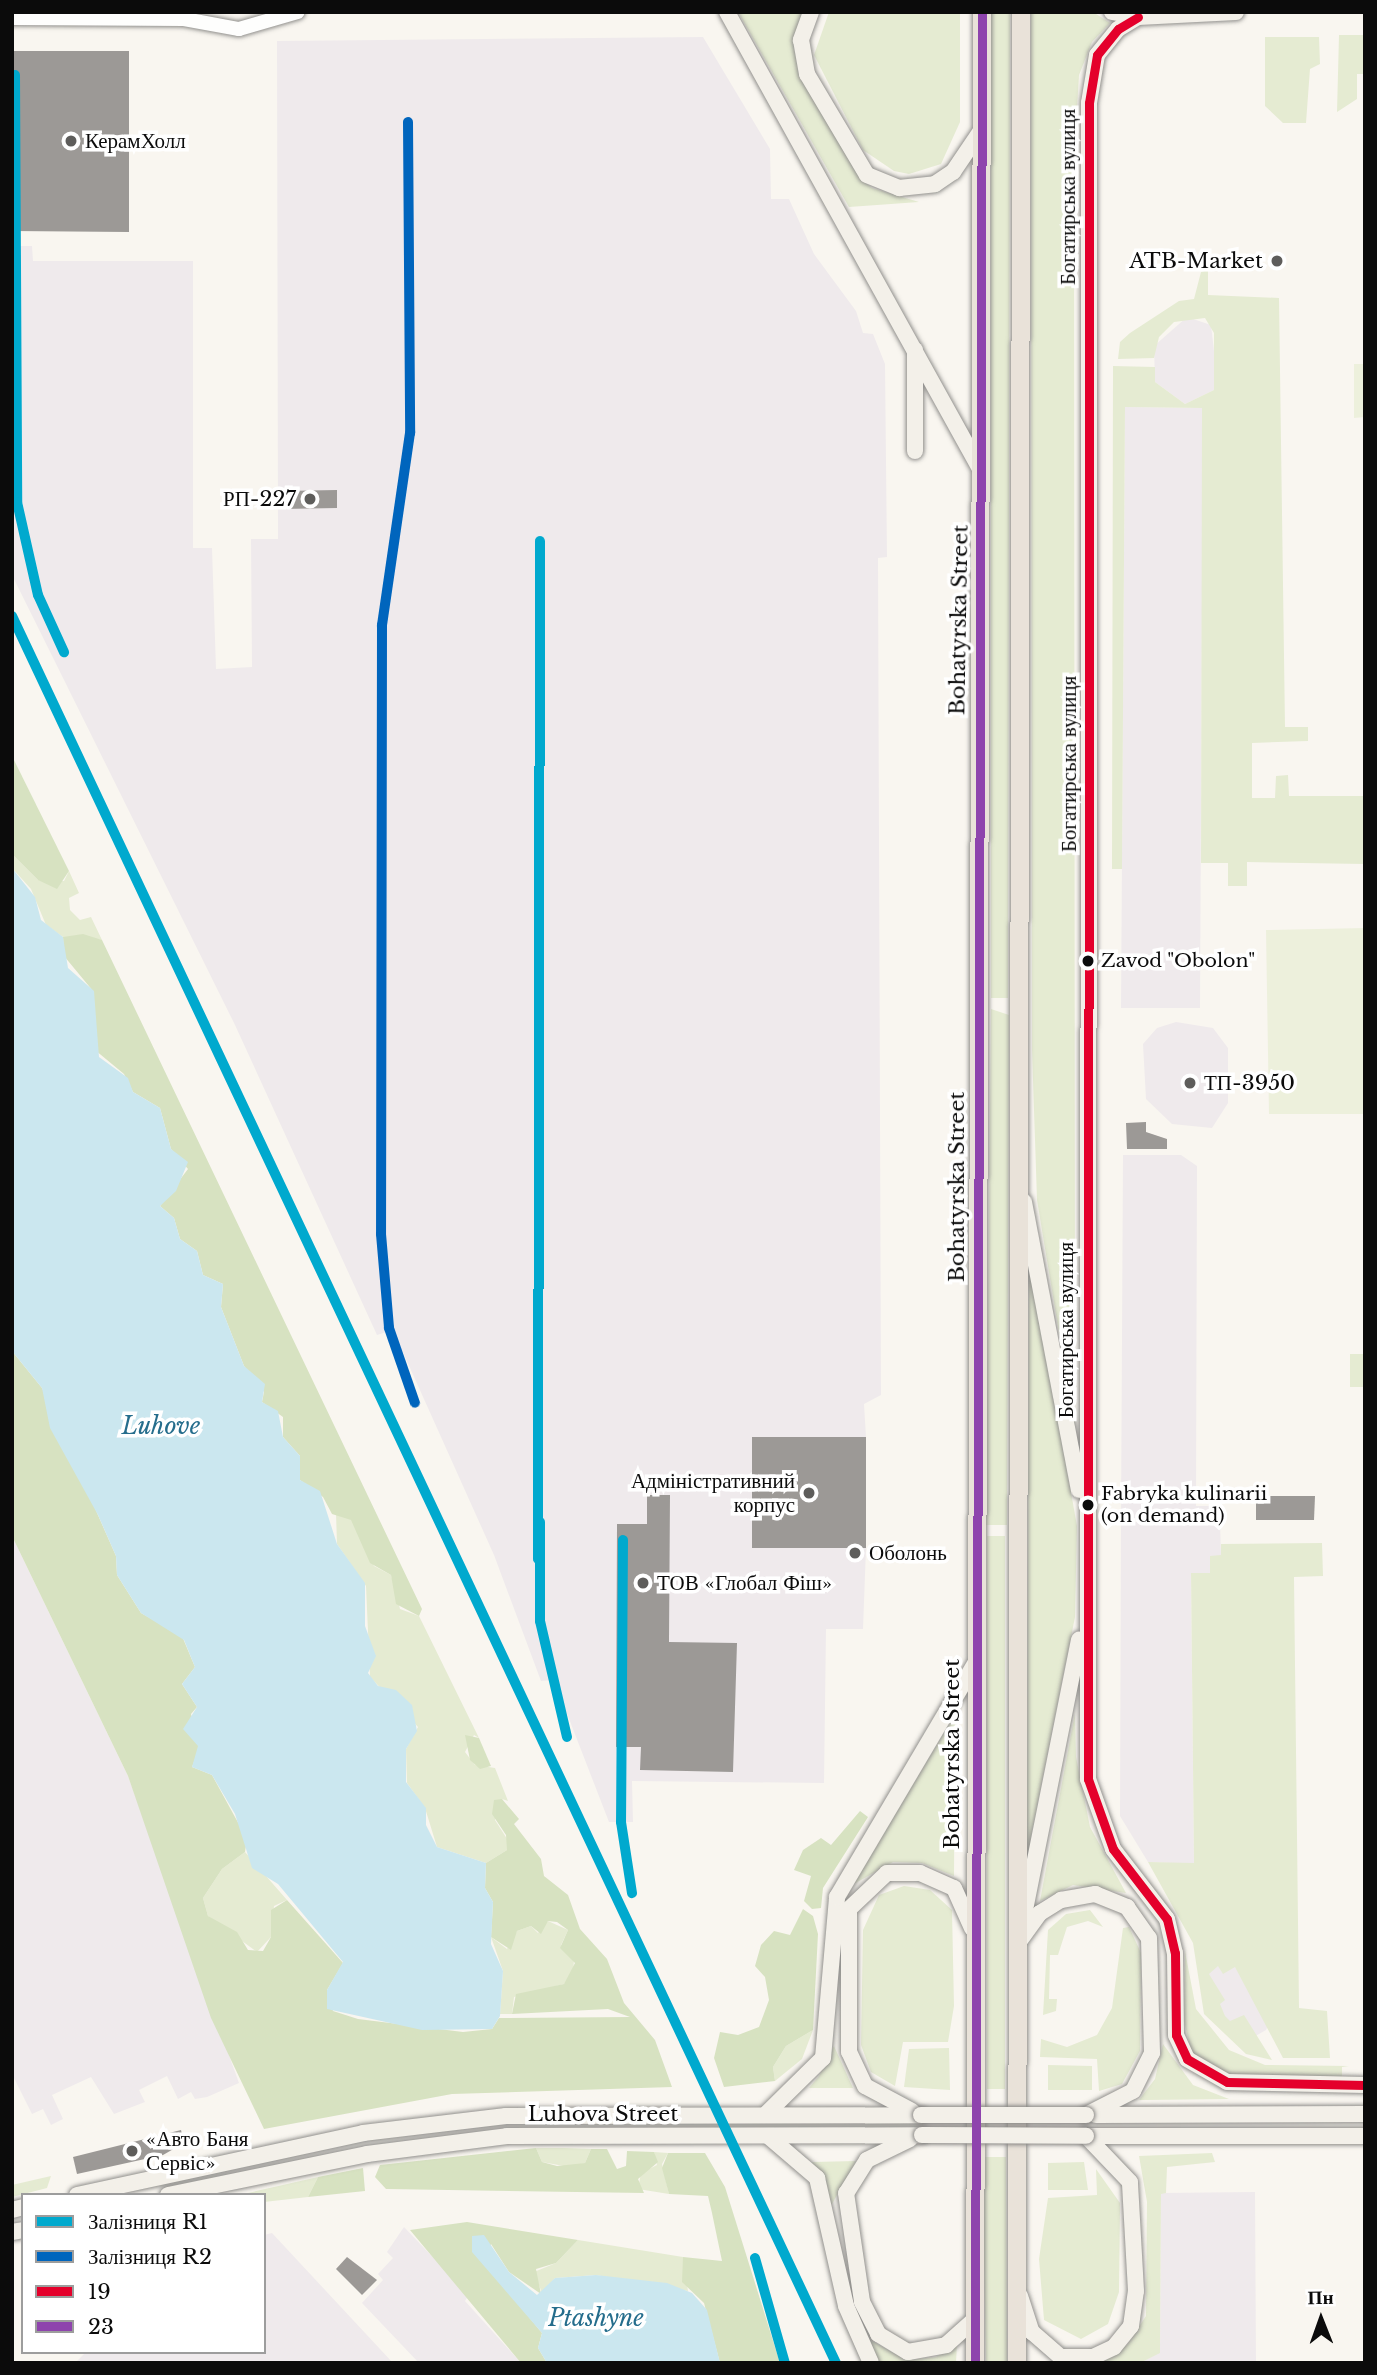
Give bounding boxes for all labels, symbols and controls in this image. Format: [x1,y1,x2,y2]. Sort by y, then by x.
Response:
street label: Богатирська вулиця [1055,109,1081,285]
place label: КерамХолл [85,128,186,154]
marker: КерамХолл [63,133,79,149]
place label: ATB-Market [1129,248,1263,274]
marker: ATB-Market [1269,253,1285,269]
place label: РП-227 [223,486,296,512]
marker: РП-227 [302,491,318,507]
street label: Bohatyrska Street [945,524,973,716]
street label: Богатирська вулиця [1056,676,1082,852]
place label: Zavod "Obolon" [1101,950,1256,972]
marker: Zavod "Obolon" [1081,954,1095,968]
place label: ТП-3950 [1204,1070,1295,1096]
marker: ТП-3950 [1182,1075,1198,1091]
street label: Bohatyrska Street [944,1092,970,1282]
street label: Богатирська вулиця [1053,1242,1079,1418]
water label: Luhove [122,1412,200,1440]
place label: Адміністративний корпус [631,1468,795,1518]
place label: Fabryka kulinarii (on demand) [1101,1483,1267,1527]
marker: Адміністративний корпус [801,1485,817,1501]
marker: Fabryka kulinarii (on demand) [1081,1498,1095,1512]
place label: Оболонь [869,1540,947,1566]
marker: Оболонь [847,1545,863,1561]
place label: ТОВ «Глобал Фіш» [657,1570,832,1596]
marker: ТОВ «Глобал Фіш» [635,1575,651,1591]
street label: Bohatyrska Street [939,1659,965,1849]
street label: Luhova Street [528,2101,678,2127]
place label: «Авто Баня Сервіс» [146,2126,249,2176]
marker: «Авто Баня Сервіс» [124,2143,140,2159]
legend [21,2193,266,2354]
text: Залізниця R1 [88,2209,208,2235]
text: Залізниця R2 [88,2244,212,2270]
text: 19 [88,2279,111,2305]
north arrow [1286,2284,1356,2354]
text: Пн [1308,2286,1334,2309]
water label: Ptashyne [548,2304,644,2332]
text: 23 [88,2314,114,2340]

